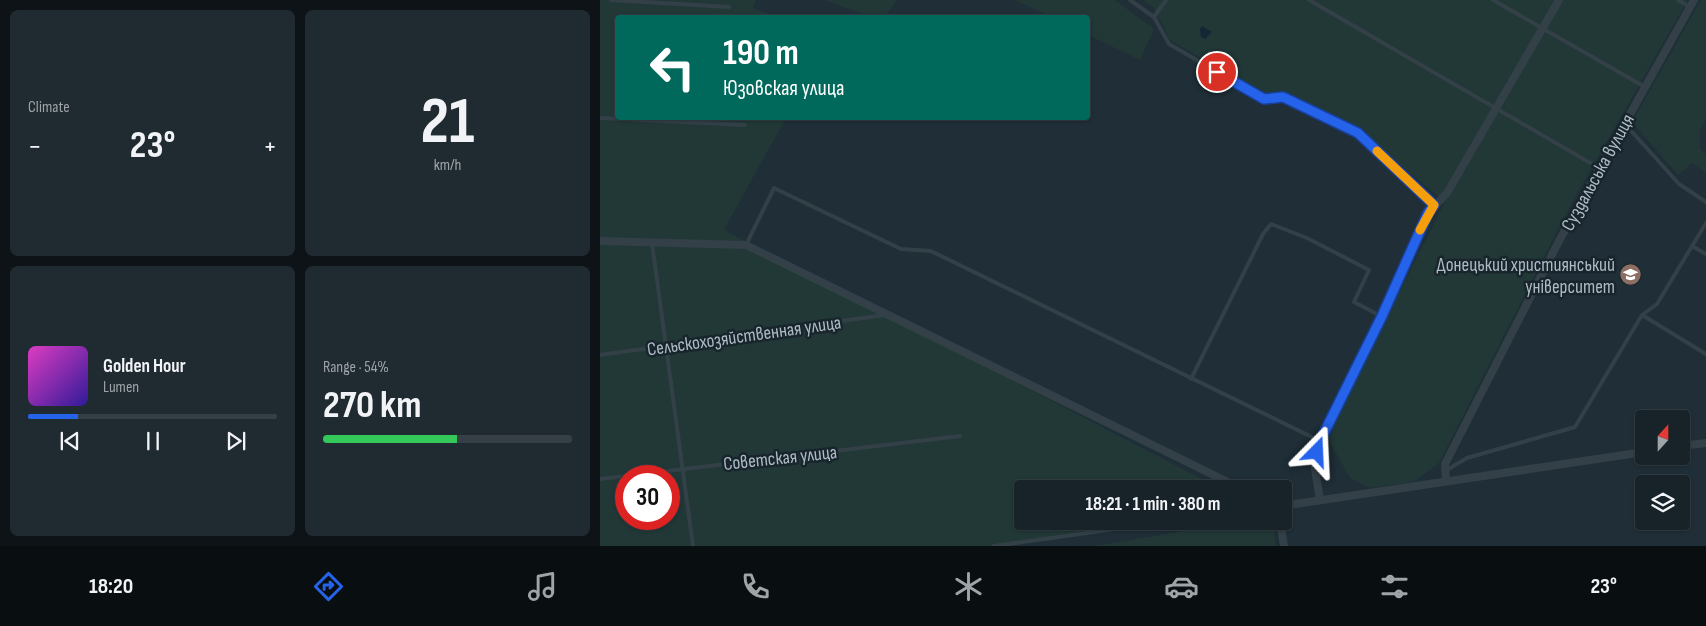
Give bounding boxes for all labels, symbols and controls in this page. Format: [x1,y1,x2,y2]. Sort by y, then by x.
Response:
text: 190 m [723,32,799,75]
icon: left [640,35,705,100]
pin [1196,51,1238,93]
icon: arrive [1203,58,1231,86]
text: Юзовская улица [723,75,844,102]
text: 21 [420,84,475,162]
text: Climate [28,98,70,117]
street label: Суздальська вулиця [1557,110,1640,235]
text: 23° [130,123,175,168]
text: − [28,130,42,163]
text: + [263,130,277,163]
text: km/h [434,156,461,175]
place label: Донецький християнський університет [1437,254,1615,299]
school or university icon: Донецький християнський університет [1619,263,1643,287]
street label: Сельскохозяйственная улица [646,311,843,361]
text: Golden Hour [103,355,186,378]
text: Range · 54% [323,358,389,377]
text: Lumen [103,378,139,397]
text: 270 km [323,383,421,428]
north arrow [1635,410,1690,465]
map controls [1635,410,1690,530]
position arrow [1290,425,1342,477]
icon: previous [56,427,84,455]
icon: pause [139,427,167,455]
icon: next [222,427,250,455]
street label: Советская улица [722,441,838,476]
speed limit sign: 30 [615,465,680,530]
button: layers [1635,475,1690,530]
text: 18:21 · 1 min · 380 m [1086,493,1220,516]
icon: directions [311,569,346,604]
icon: music [525,569,560,604]
icon: phone [738,569,773,604]
icon: climate [951,569,986,604]
icon: car [1164,569,1199,604]
icon: filters [1377,569,1412,604]
text: 18:20 [89,573,133,600]
text: 23° [1590,573,1617,600]

